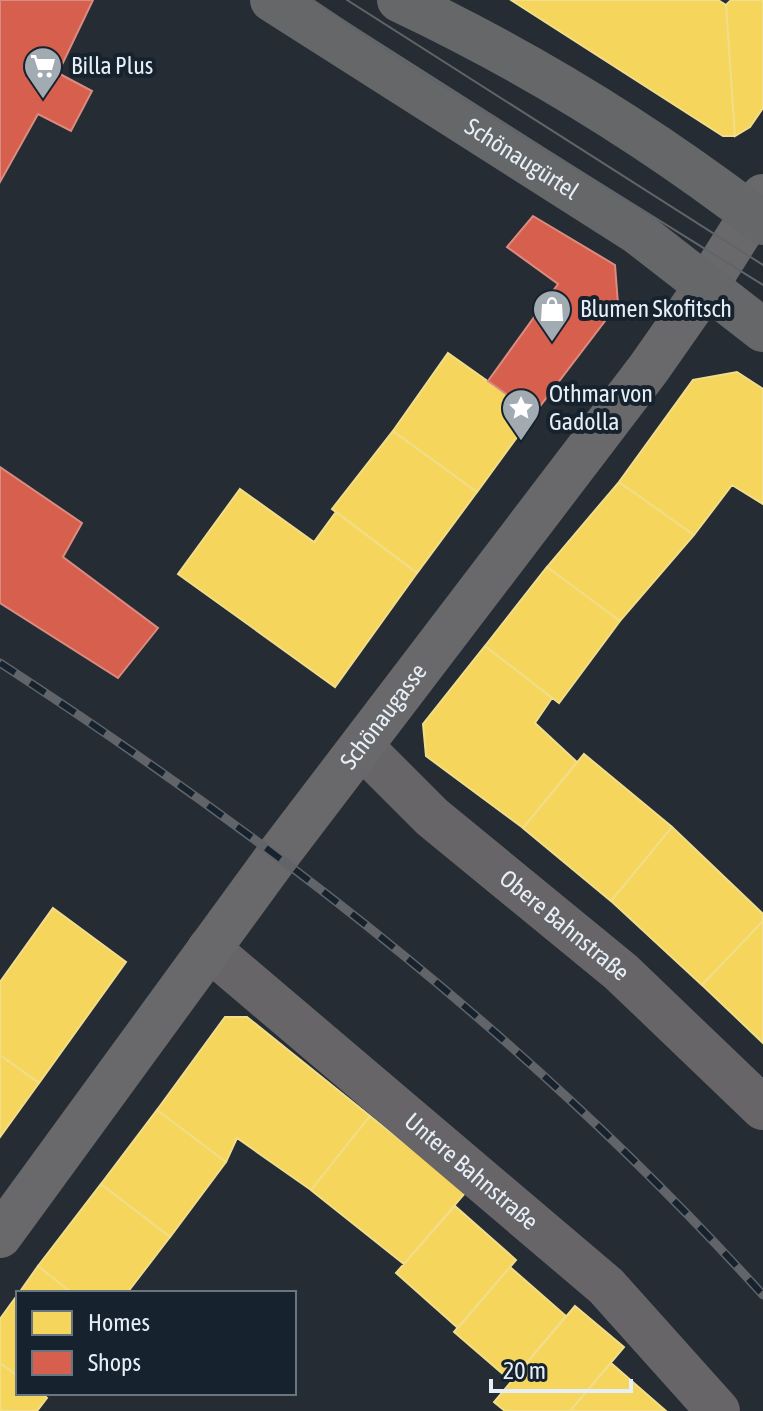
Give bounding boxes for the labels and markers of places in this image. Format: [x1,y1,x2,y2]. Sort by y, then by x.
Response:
supermarket icon: Billa Plus [22,45,64,100]
place label: Billa Plus [71,52,153,79]
shop icon: Blumen Skofitsch [531,288,573,343]
place label: Blumen Skofitsch [580,295,732,322]
place label: Othmar von Gadolla [549,380,653,435]
place icon: Othmar von Gadolla [500,387,542,442]

